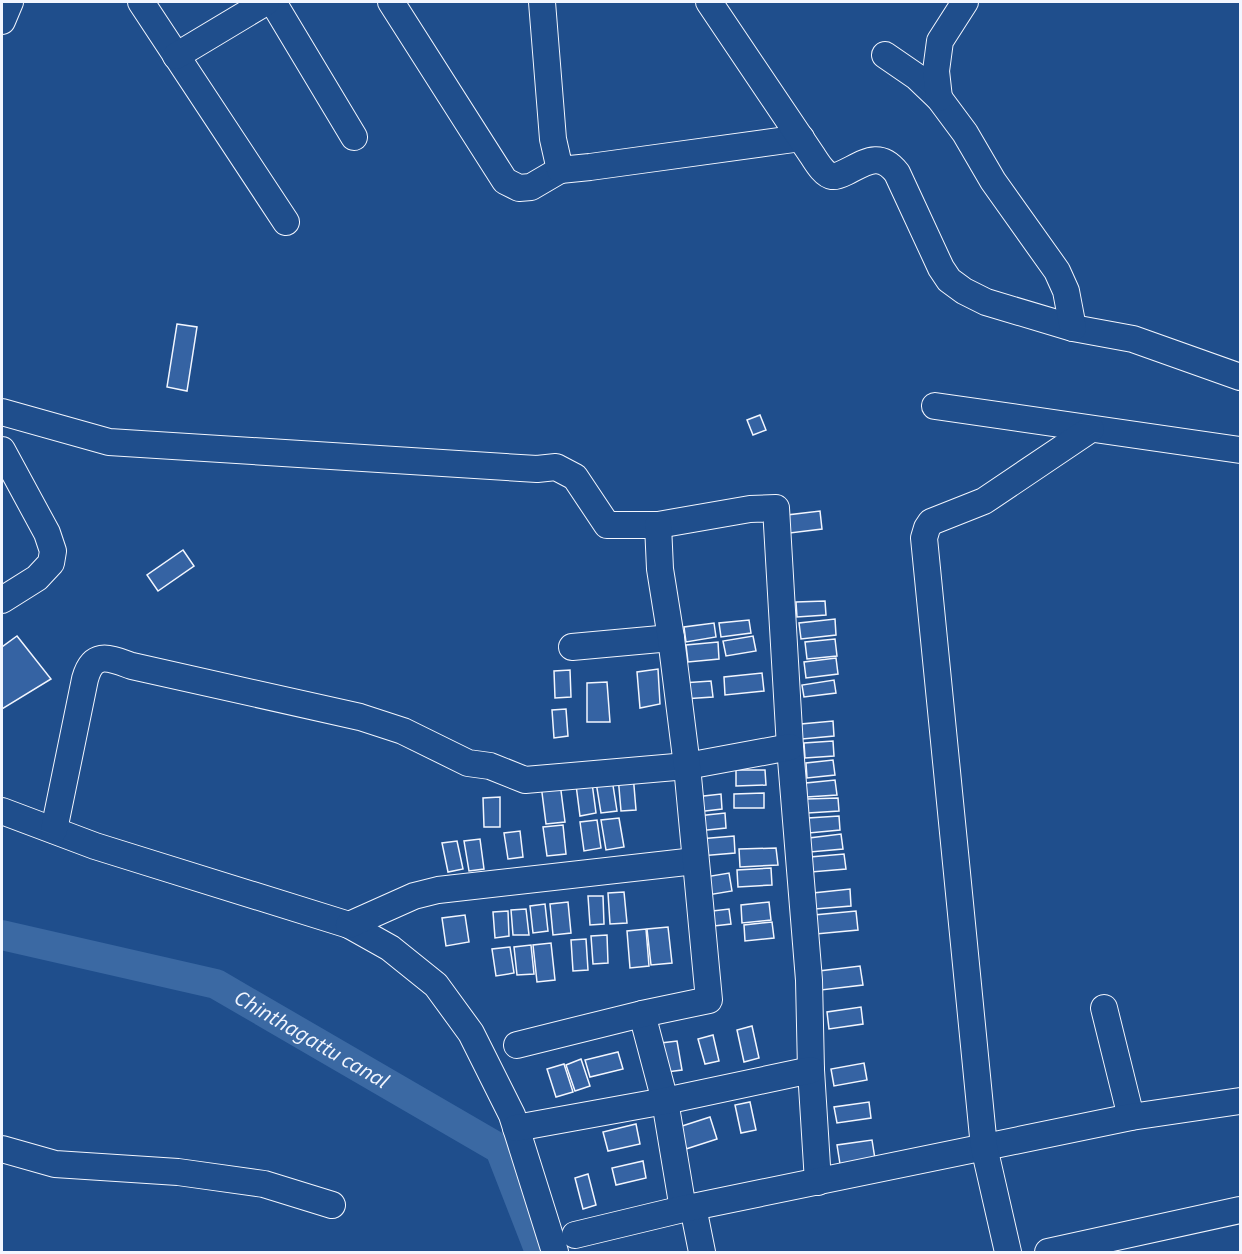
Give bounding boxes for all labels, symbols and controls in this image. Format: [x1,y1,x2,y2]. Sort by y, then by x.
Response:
water label: Chinthagattu canal [228,982,395,1097]

